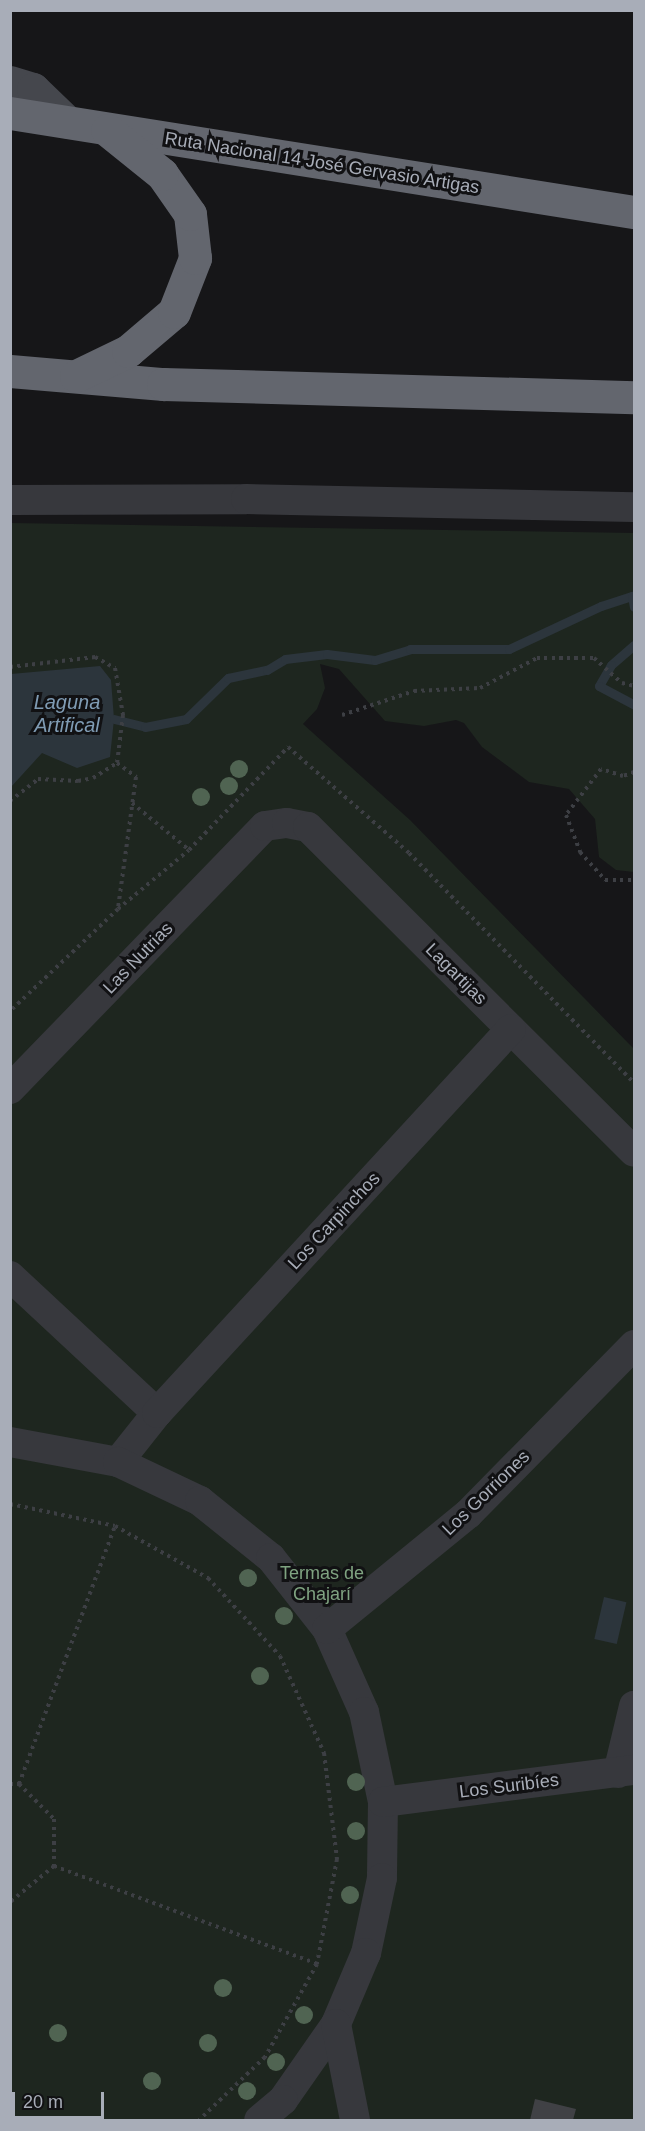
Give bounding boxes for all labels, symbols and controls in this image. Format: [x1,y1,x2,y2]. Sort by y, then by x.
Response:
street label: Ruta Nacional 14 José Gervasio Artigas [163,127,481,199]
water label: Laguna Artifical [34,691,100,738]
street label: Las Nutrias [99,918,177,998]
street label: Lagartijas [421,939,491,1009]
street label: Los Carpinchos [283,1168,385,1274]
street label: Los Gorriones [438,1446,534,1540]
park label: Termas de Chajarí [280,1563,364,1606]
street label: Los Suribíes [458,1769,560,1803]
scale bar [15,2080,106,2118]
text: 20 m [23,2092,63,2112]

